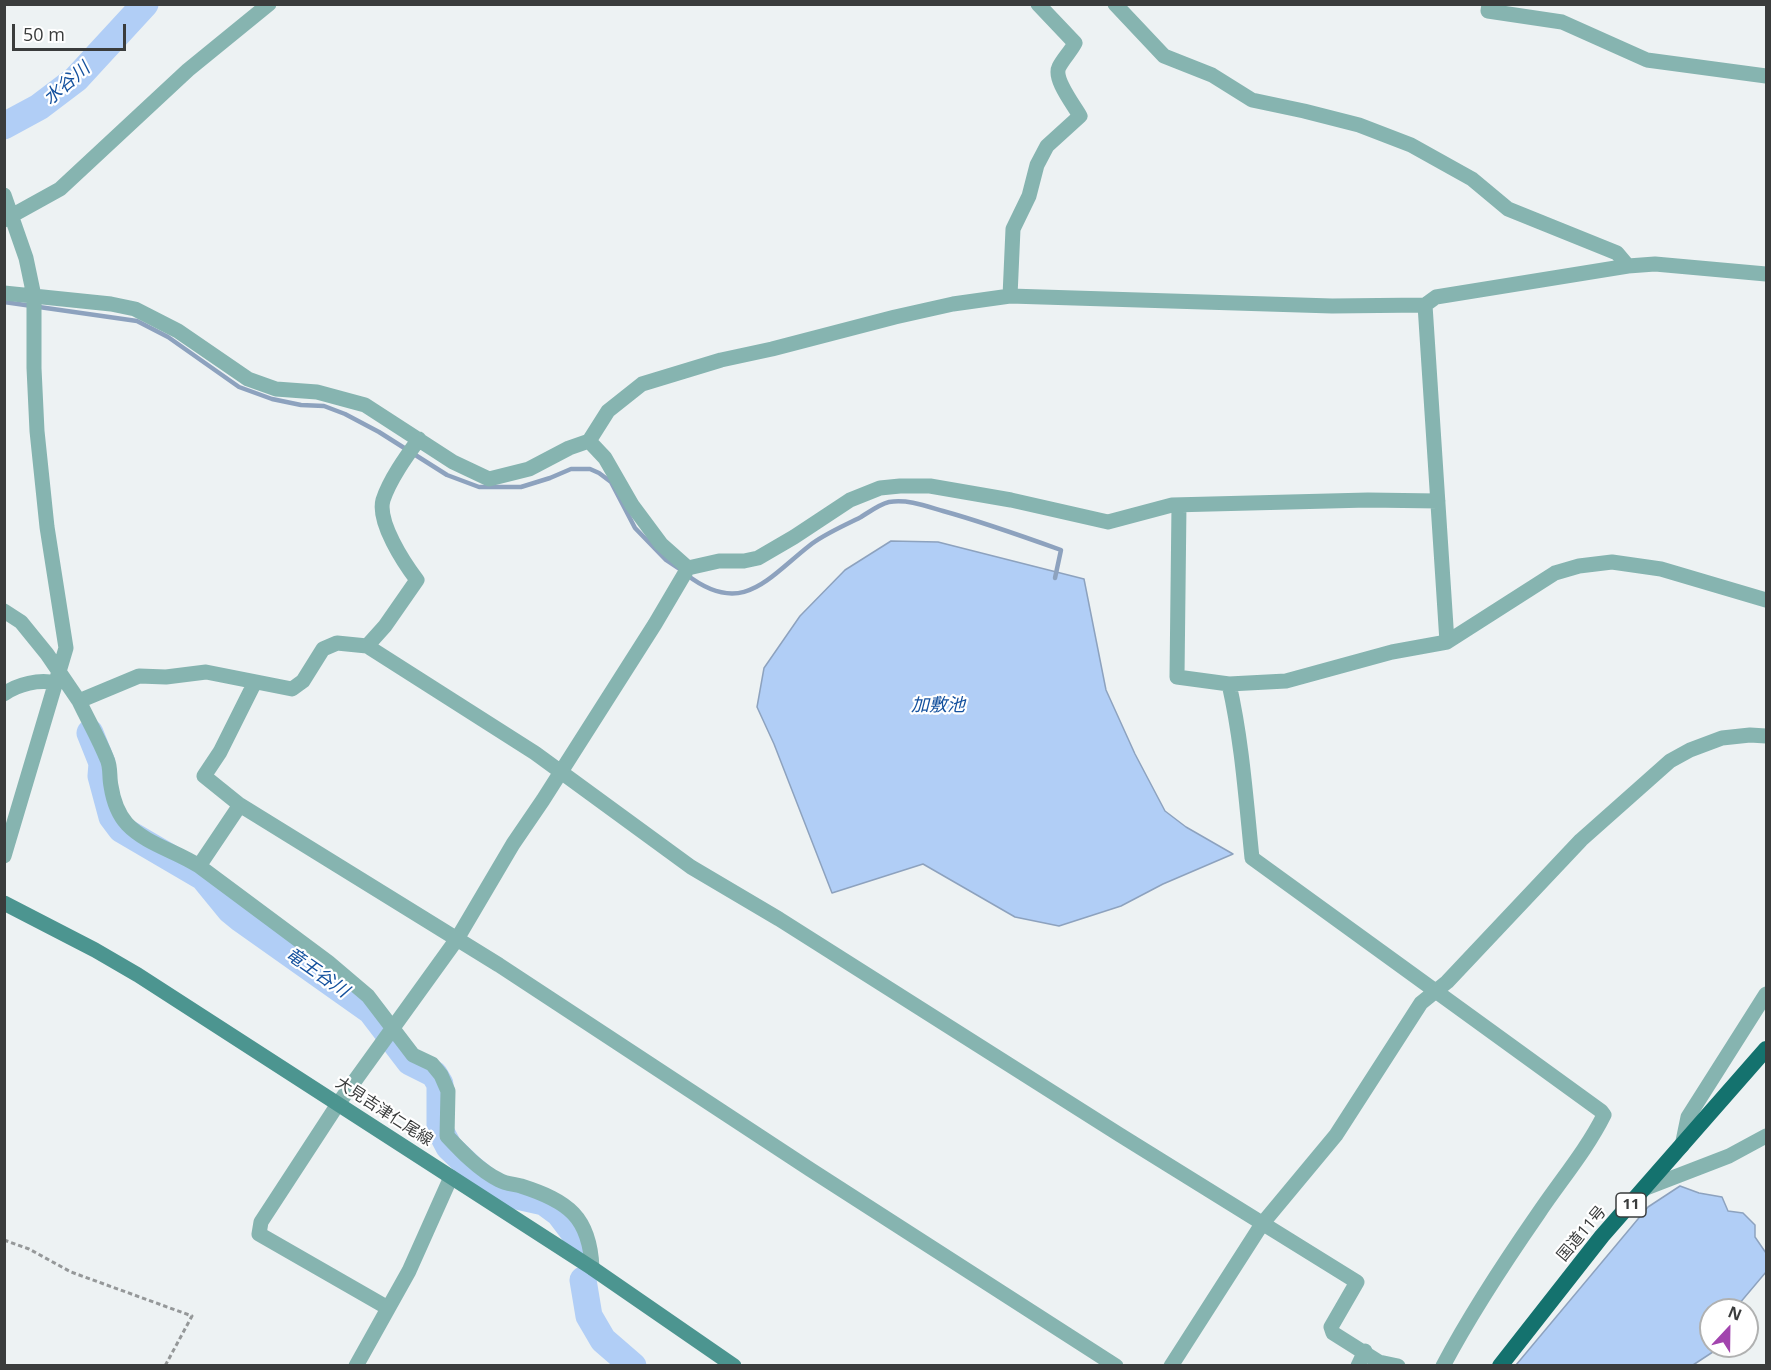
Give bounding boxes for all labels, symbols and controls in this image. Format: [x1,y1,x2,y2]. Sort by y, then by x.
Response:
scale bar [15,12,129,50]
text: 50 m [23,22,65,46]
water label: 水谷川 [40,58,94,110]
water label: 加敷池 [911,695,965,717]
water label: 竜王谷川 [281,944,353,1002]
street label: 大見吉津仁尾線 [332,1073,436,1151]
road number: 11 [1616,1193,1646,1217]
street label: 国道11号 [1553,1202,1611,1266]
north arrow [1699,1298,1759,1358]
text: N [1725,1301,1745,1326]

